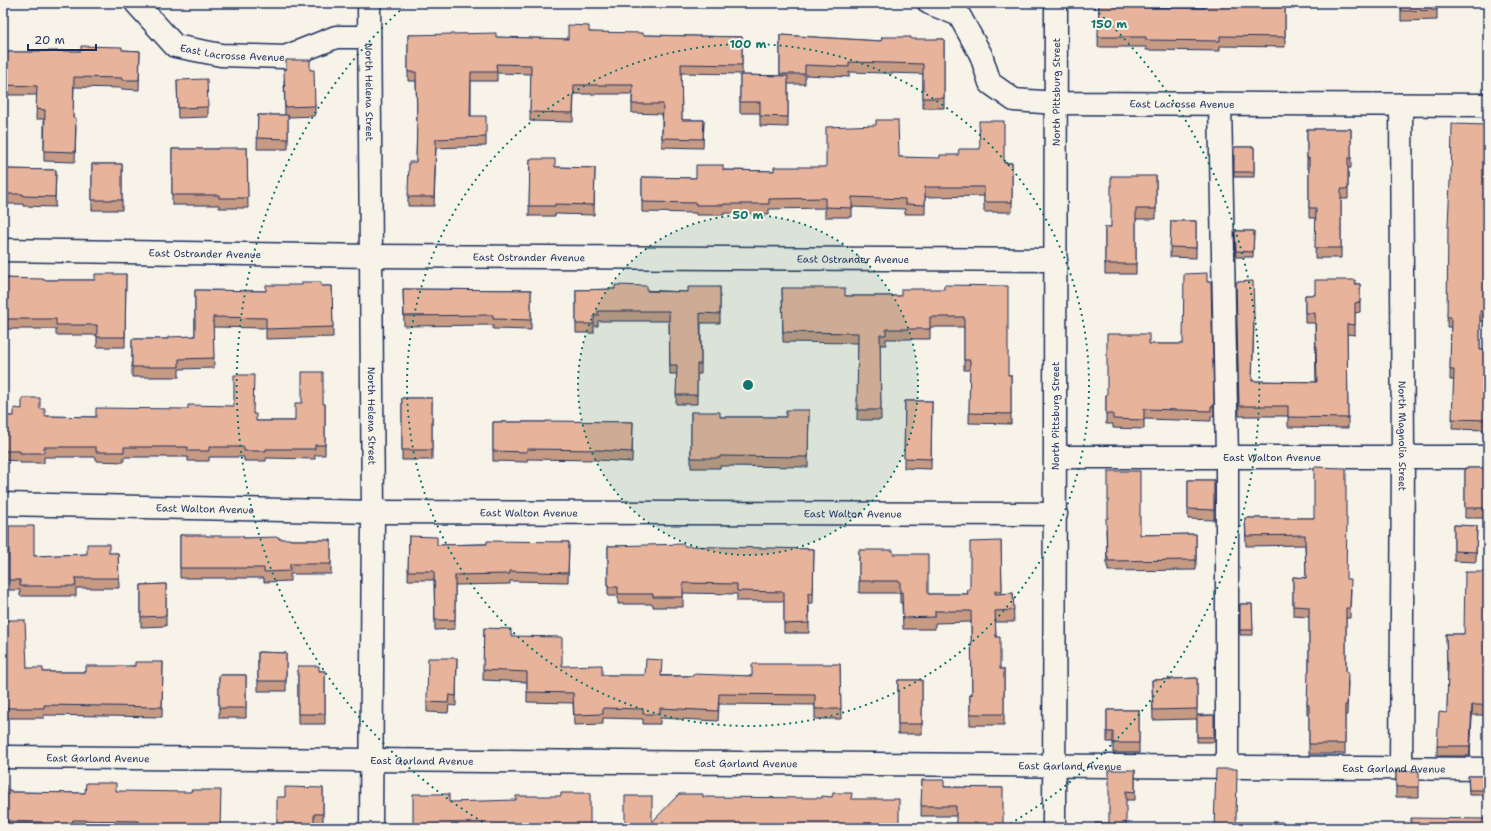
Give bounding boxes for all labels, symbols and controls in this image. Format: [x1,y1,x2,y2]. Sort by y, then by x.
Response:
text: 150 m [1091,16,1127,32]
scale bar [28,26,96,52]
text: 20 m [34,32,65,48]
text: 100 m [730,36,767,52]
street label: North Pittsburg Street [1050,38,1063,146]
street label: East Lacrosse Avenue [179,41,285,64]
street label: North Helena Street [362,43,376,141]
street label: East Lacrosse Avenue [1129,97,1235,111]
text: 50 m [733,207,764,223]
street label: East Ostrander Avenue [149,246,262,261]
street label: East Ostrander Avenue [473,251,586,264]
street label: East Ostrander Avenue [797,252,910,266]
street label: North Pittsburg Street [1049,362,1062,470]
street label: North Helena Street [365,367,379,465]
centre of rings [741,378,755,392]
street label: North Magnolia Street [1396,381,1409,491]
street label: East Walton Avenue [1223,451,1321,464]
street label: East Walton Avenue [156,501,254,516]
street label: East Walton Avenue [480,506,578,520]
street label: East Walton Avenue [804,507,902,521]
street label: East Garland Avenue [46,751,150,765]
street label: East Garland Avenue [370,754,474,768]
street label: East Garland Avenue [694,757,798,770]
street label: East Garland Avenue [1018,759,1122,773]
street label: East Garland Avenue [1342,762,1446,776]

